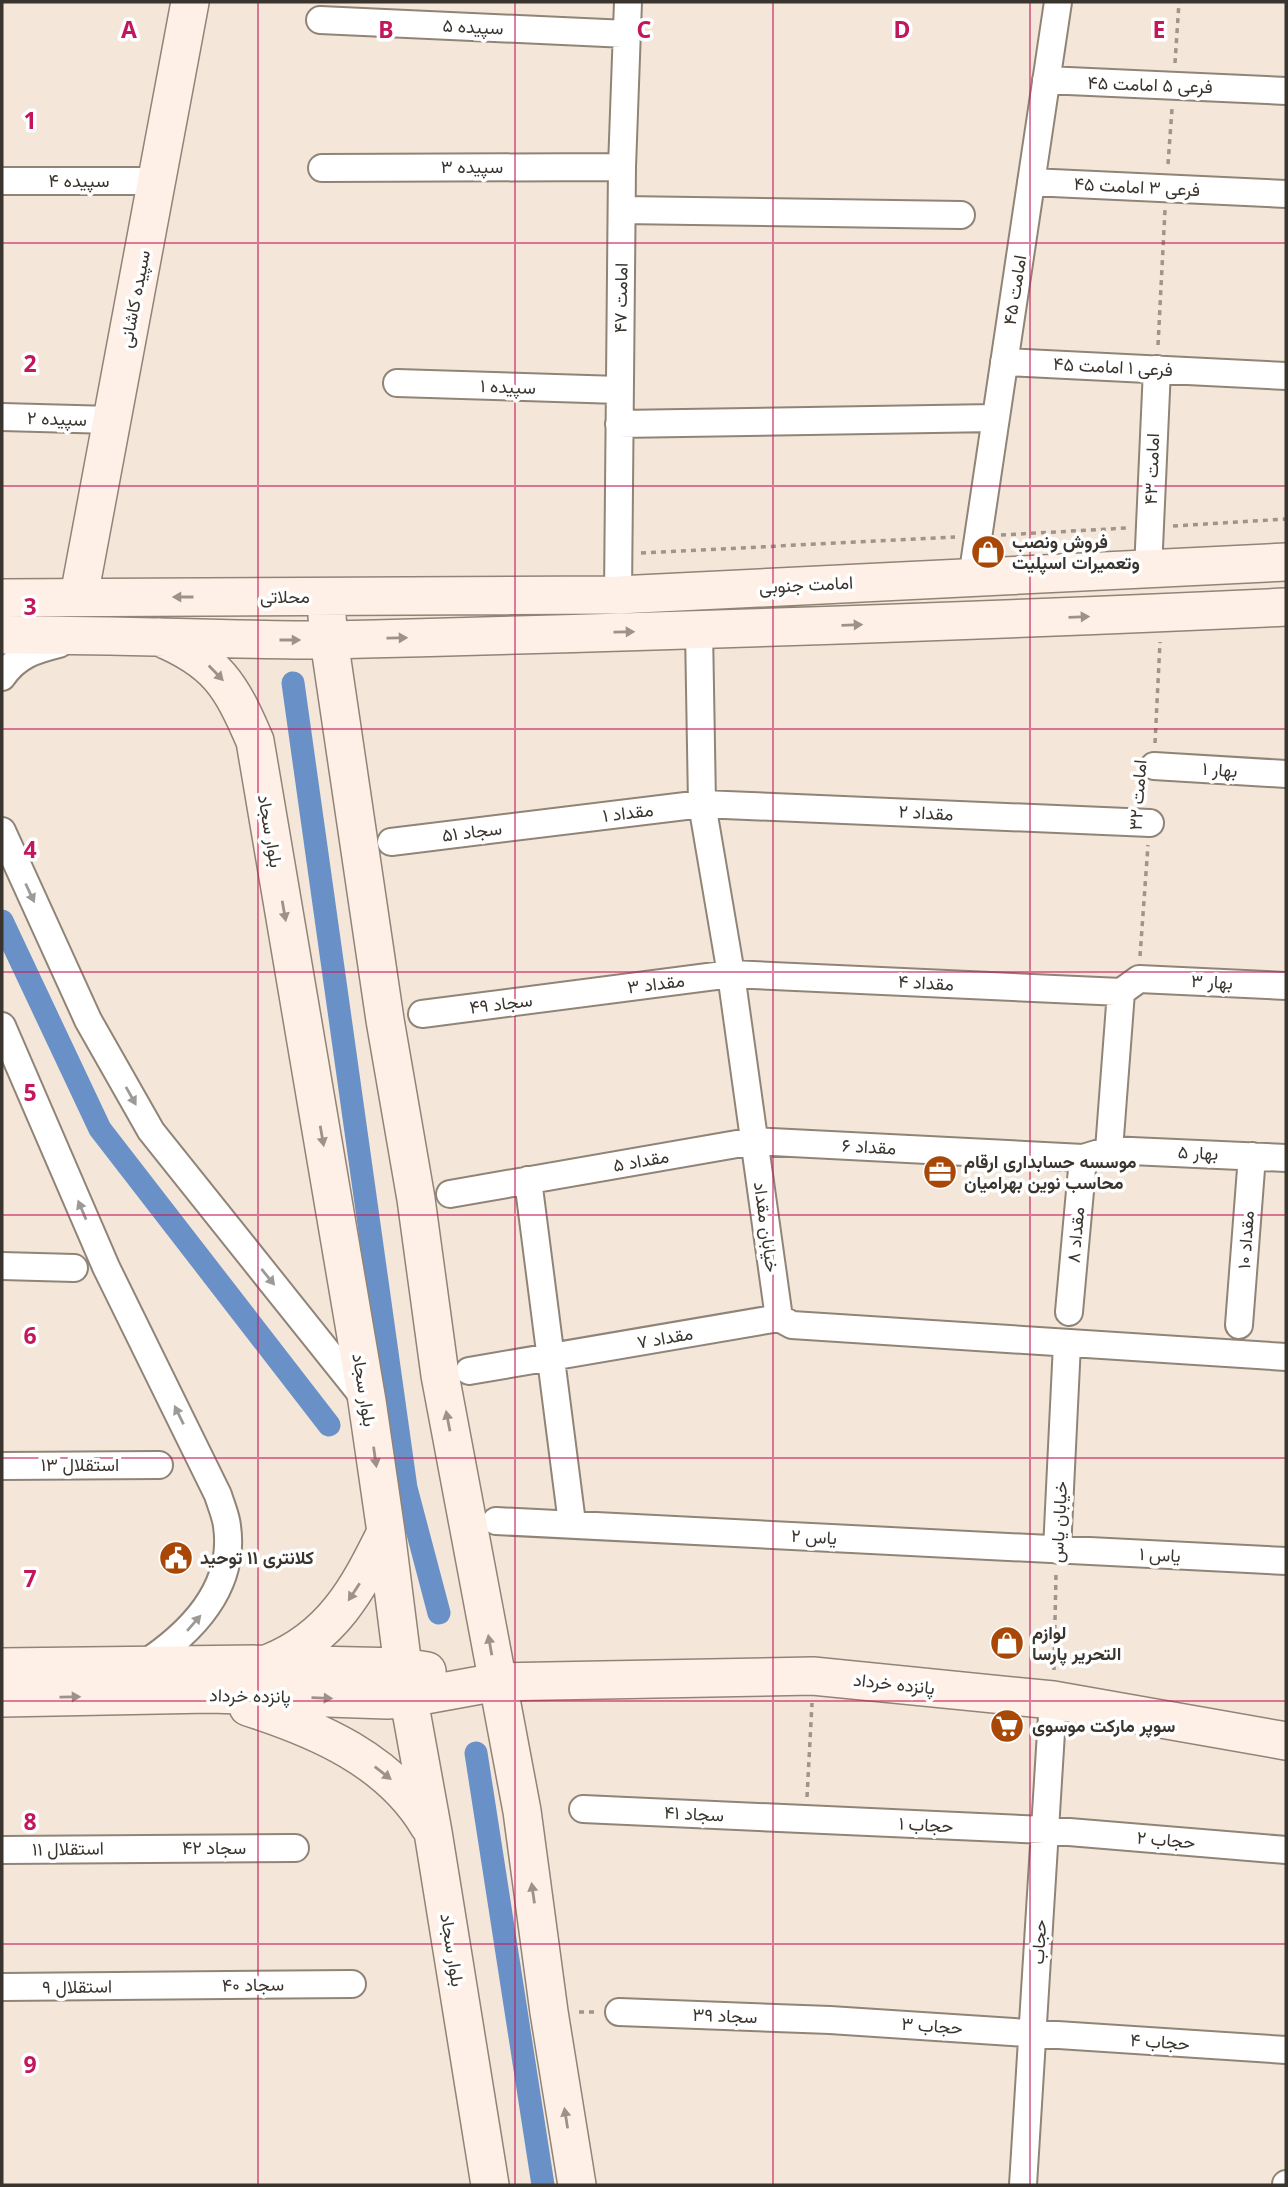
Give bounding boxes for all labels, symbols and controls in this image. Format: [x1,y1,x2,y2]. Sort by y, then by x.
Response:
street label: سپیده ۵ [442,12,504,41]
text: A [121,13,137,45]
text: B [378,13,394,45]
text: C [637,13,652,45]
text: D [894,13,910,45]
text: E [1153,13,1165,45]
street label: فرعی ۵ امامت ۴۵ [1087,70,1213,98]
text: 1 [23,104,37,136]
street label: سپیده ۳ [441,154,503,179]
street label: سپیده ۴ [49,168,109,193]
street label: فرعی ۳ امامت ۴۵ [1073,171,1201,201]
street label: سپیده کاشانی [113,248,156,350]
street label: امامت ۴۵ [997,253,1031,326]
street label: امامت ۴۷ [607,263,633,333]
text: 2 [23,347,37,379]
street label: فرعی ۱ امامت ۴۵ [1053,351,1174,381]
street label: سپیده ۱ [480,373,536,400]
street label: سپیده ۲ [27,405,87,432]
street label: امامت ۴۳ [1138,433,1164,505]
place label: فروش ونصب وتعمیرات اسپلیت [1012,529,1140,575]
shop icon: فروش ونصب وتعمیرات اسپلیت [969,533,1007,571]
street label: امامت جنوبی [758,570,854,598]
street label: محلاتی [260,584,310,608]
text: 3 [23,590,37,622]
one-way arrow [172,591,194,603]
one-way arrow [1068,611,1090,622]
one-way arrow [841,619,863,630]
one-way arrow [614,627,636,638]
one-way arrow [386,633,408,644]
one-way arrow [280,634,302,646]
one-way arrow [208,665,224,681]
street label: بهار ۱ [1202,756,1238,782]
street label: امامت ۳۲ [1123,759,1151,831]
street label: بلوار سجاد [253,792,289,869]
street label: مقداد ۱ [601,797,655,827]
street label: مقداد ۲ [898,799,954,825]
street label: سجاد ۵۱ [440,815,503,847]
text: 4 [23,833,37,865]
one-way arrow [25,882,36,903]
one-way arrow [279,901,290,923]
street label: مقداد ۳ [626,968,686,998]
street label: بهار ۳ [1191,968,1233,994]
street label: مقداد ۴ [898,969,955,995]
street label: سجاد ۴۹ [468,987,534,1019]
text: 5 [23,1076,37,1108]
one-way arrow [125,1086,137,1106]
one-way arrow [317,1125,328,1147]
street label: مقداد ۶ [841,1133,897,1159]
street label: بهار ۵ [1177,1139,1219,1165]
street label: مقداد ۵ [611,1143,671,1177]
place label: موسسه حسابداری ارقام محاسب نوین بهرامیان [964,1149,1137,1194]
office icon: موسسه حسابداری ارقام محاسب نوین بهرامیان [921,1153,959,1191]
street label: خیابان مقداد [749,1180,785,1274]
one-way arrow [76,1199,87,1220]
street label: مقداد ۸ [1061,1206,1089,1264]
street label: مقداد ۱۰ [1231,1210,1259,1270]
one-way arrow [260,1269,275,1286]
text: 6 [23,1319,37,1351]
street label: مقداد ۷ [635,1320,695,1354]
street label: بلوار سجاد [347,1351,383,1428]
one-way arrow [173,1405,184,1425]
one-way arrow [443,1410,454,1432]
one-way arrow [370,1446,381,1468]
street label: استقلال ۱۳ [41,1452,119,1476]
street label: خیابان یاس [1044,1480,1072,1563]
street label: یاس ۲ [791,1523,838,1549]
public building icon: کلانتری ۱۱ توحید [157,1539,195,1577]
street label: یاس ۱ [1139,1541,1181,1567]
place label: کلانتری ۱۱ توحید [200,1545,314,1569]
text: 7 [23,1562,37,1594]
one-way arrow [347,1583,361,1601]
one-way arrow [186,1614,202,1632]
place label: لوازم التحریر پارسا [1032,1620,1121,1666]
shop icon: لوازم التحریر پارسا [988,1624,1026,1662]
one-way arrow [484,1633,495,1655]
street label: پانزده خرداد [852,1667,936,1700]
street label: پانزده خرداد [209,1682,291,1709]
one-way arrow [59,1691,81,1702]
one-way arrow [311,1692,333,1703]
supermarket icon: سوپر مارکت موسوی [988,1707,1026,1745]
place label: سوپر مارکت موسوی [1032,1713,1175,1738]
one-way arrow [373,1765,391,1780]
street label: سجاد ۴۱ [663,1799,725,1827]
text: 8 [23,1805,37,1837]
street label: حجاب ۱ [898,1811,954,1837]
street label: حجاب ۲ [1136,1824,1196,1854]
street label: استقلال ۱۱ [32,1835,104,1861]
street label: سجاد ۴۲ [182,1835,246,1859]
one-way arrow [528,1882,539,1904]
street label: بلوار سجاد [435,1911,471,1988]
street label: حجاب [1025,1919,1051,1965]
street label: سجاد ۴۰ [222,1971,284,1997]
street label: استقلال ۹ [42,1973,112,1999]
street label: سجاد ۳۹ [692,2002,758,2028]
street label: حجاب ۳ [901,2011,963,2039]
street label: حجاب ۴ [1129,2027,1191,2055]
text: 9 [23,2048,37,2080]
one-way arrow [560,2107,571,2129]

